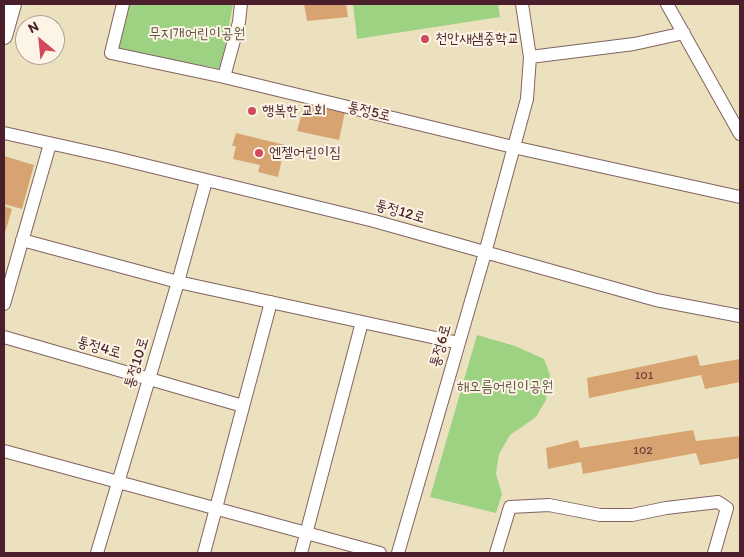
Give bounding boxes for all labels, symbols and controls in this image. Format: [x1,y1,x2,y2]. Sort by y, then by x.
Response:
north arrow [15,15,65,65]
text: N [25,17,41,37]
park label: 무지개어린이공원 [149,25,245,43]
place label: 천안새샘중학교 [435,30,519,48]
marker: 천안새샘중학교 [419,33,431,45]
street label: 통정5로 [345,98,393,126]
place label: 행복한 교회 [262,102,326,120]
marker: 행복한 교회 [246,105,258,117]
place label: 엔젤어린이집 [269,144,341,162]
marker: 엔젤어린이집 [253,147,265,159]
street label: 통정12로 [373,196,427,228]
street label: 통정6로 [426,322,456,370]
street label: 통정4로 [75,333,123,363]
street label: 통정10로 [121,335,153,391]
house number: 101 [635,369,653,383]
park label: 해오름어린이공원 [457,378,553,396]
house number: 102 [633,444,653,458]

